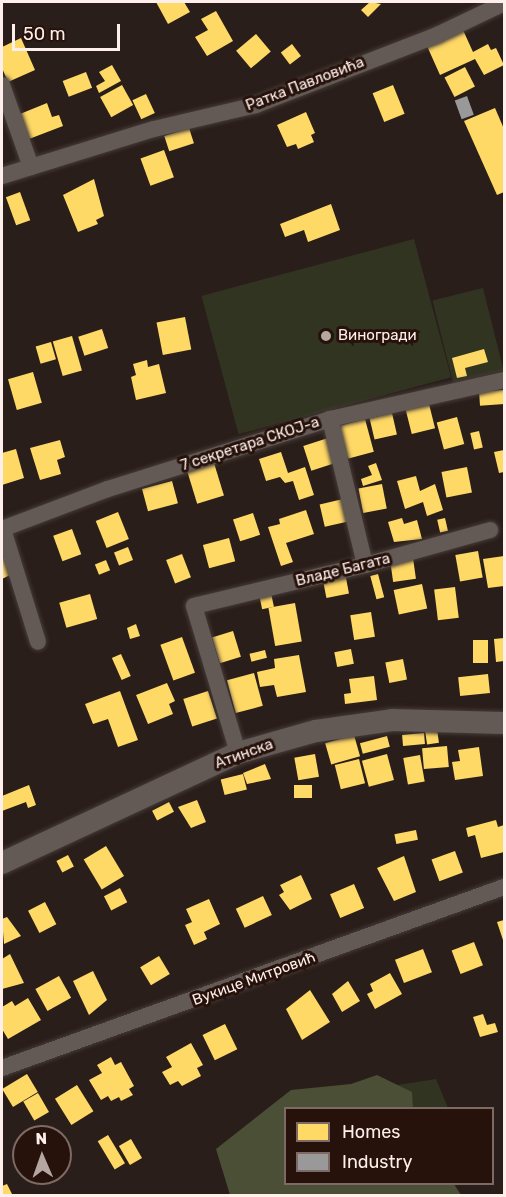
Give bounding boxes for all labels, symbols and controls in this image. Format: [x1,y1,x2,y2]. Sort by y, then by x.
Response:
scale bar [15,12,123,50]
text: 50 m [23,23,66,45]
street label: Ратка Павловића [243,53,367,115]
place label: Виногради [338,327,417,345]
marker: Виногради [319,329,333,343]
street label: 7 секретара СКОЈ-а [178,413,322,475]
street label: Владе Багата [294,550,392,590]
street label: Атинска [212,735,276,773]
street label: Вукице Митровић [190,948,318,1010]
legend [284,1107,494,1185]
text: Homes [342,1121,400,1143]
north arrow [12,1125,72,1185]
text: N [35,1129,48,1148]
text: Industry [342,1151,412,1173]

